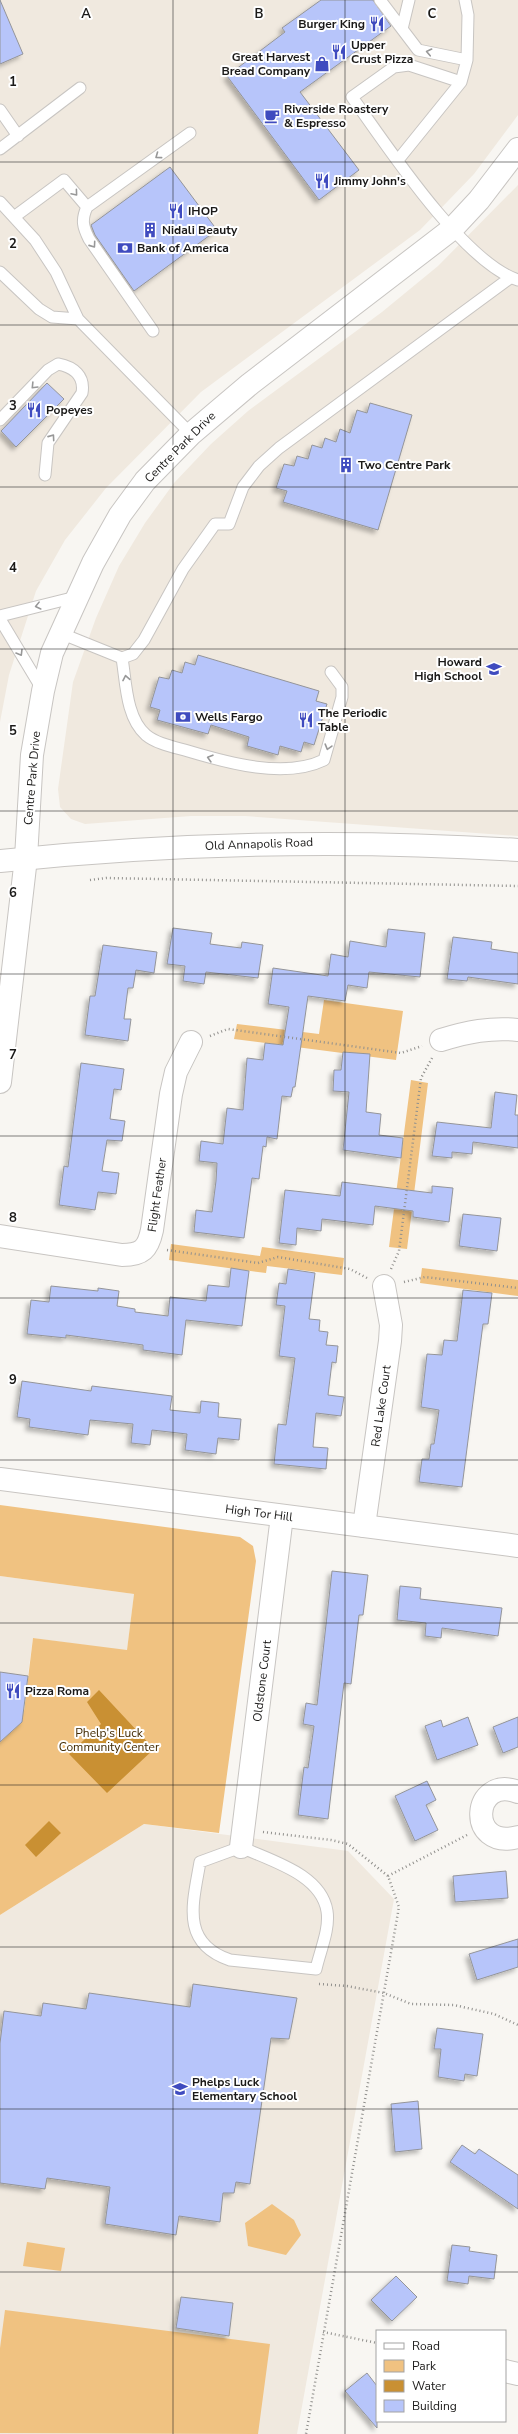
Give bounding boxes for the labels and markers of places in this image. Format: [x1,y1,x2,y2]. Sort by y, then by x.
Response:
restaurant icon: Burger King [368,15,386,33]
place label: Burger King [298,16,365,32]
place label: Upper Crust Pizza [351,37,413,67]
restaurant icon: Upper Crust Pizza [330,43,348,61]
place label: Great Harvest Bread Company [221,49,311,79]
shop icon: Great Harvest Bread Company [313,55,331,73]
place label: Riverside Roastery & Espresso [284,101,389,131]
cafe icon: Riverside Roastery & Espresso [263,107,281,125]
restaurant icon: Jimmy John's [313,172,331,190]
place label: Jimmy John's [333,173,406,189]
restaurant icon: IHOP [167,202,185,220]
place label: IHOP [188,203,218,219]
building icon: Nidali Beauty [141,221,159,239]
place label: Nidali Beauty [162,222,238,238]
bank icon: Bank of America [116,239,134,257]
place label: Bank of America [137,240,229,256]
restaurant icon: Popeyes [25,401,43,419]
place label: Popeyes [46,402,93,418]
building icon: Two Centre Park [337,456,355,474]
place label: Two Centre Park [358,457,451,473]
place label: Howard High School [414,654,482,684]
school or university icon: Howard High School [485,660,503,678]
place label: The Periodic Table [318,705,387,735]
bank icon: Wells Fargo [174,708,192,726]
place label: Wells Fargo [195,709,263,725]
restaurant icon: The Periodic Table [297,711,315,729]
restaurant icon: Pizza Roma [4,1682,22,1700]
place label: Pizza Roma [25,1683,89,1699]
place label: Phelps Luck Elementary School [192,2074,297,2104]
school or university icon: Phelps Luck Elementary School [171,2080,189,2098]

